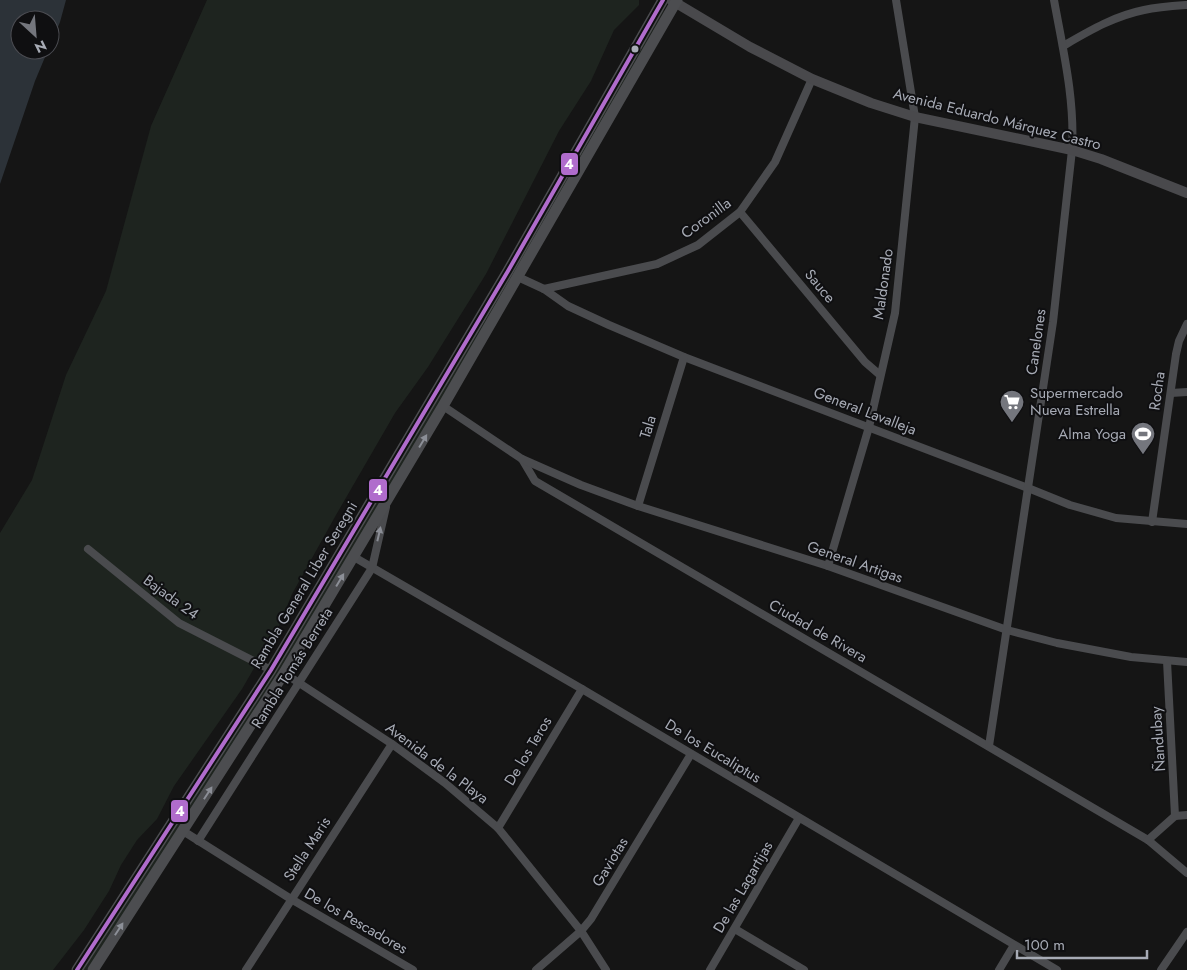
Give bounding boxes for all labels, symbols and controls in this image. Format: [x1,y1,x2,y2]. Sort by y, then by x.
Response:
north arrow [10,10,60,60]
text: N [31,35,50,58]
unlabelled marker [630,44,640,54]
street label: Avenida Eduardo Márquez Castro [891,83,1103,155]
line badge: 4 [560,152,579,176]
text: 4 [564,154,574,174]
street label: Coronilla [676,192,736,244]
street label: Maldonado [867,247,899,321]
street label: Sauce [799,264,841,308]
street label: Canelones [1020,308,1052,376]
street label: Rocha [1143,370,1171,412]
street label: General Lavalleja [810,381,920,441]
place label: Supermercado Nueva Estrella [1030,382,1123,421]
supermarket icon: Supermercado Nueva Estrella [999,389,1025,423]
street label: Tala [634,413,662,441]
sports icon: Alma Yoga [1130,421,1156,455]
place label: Alma Yoga [1058,423,1126,445]
one-way arrow [418,434,427,447]
line badge: 4 [368,478,388,502]
text: 4 [373,480,383,500]
street label: Rambla General Liber Seregni [245,497,363,673]
one-way arrow [375,527,383,542]
street label: General Artigas [804,535,906,589]
street label: Bajada 24 [139,569,204,625]
one-way arrow [335,574,344,587]
street label: Ciudad de Rivera [765,594,871,668]
street label: Rambla Tomás Berreta [246,603,338,733]
street label: Ñandubay [1145,705,1171,772]
street label: De los Teros [499,712,557,790]
street label: De los Eucaliptus [661,714,765,788]
street label: Avenida de la Playa [381,717,493,809]
one-way arrow [203,786,213,799]
line badge: 4 [170,799,189,823]
text: 4 [175,801,185,821]
street label: Stella Maris [278,813,336,885]
street label: Gaviotas [587,833,633,891]
street label: De las Lagartijas [708,837,778,937]
street label: De los Pescadores [300,882,412,960]
one-way arrow [115,923,124,936]
scale bar [1017,928,1147,960]
text: 100 m [1024,934,1065,956]

